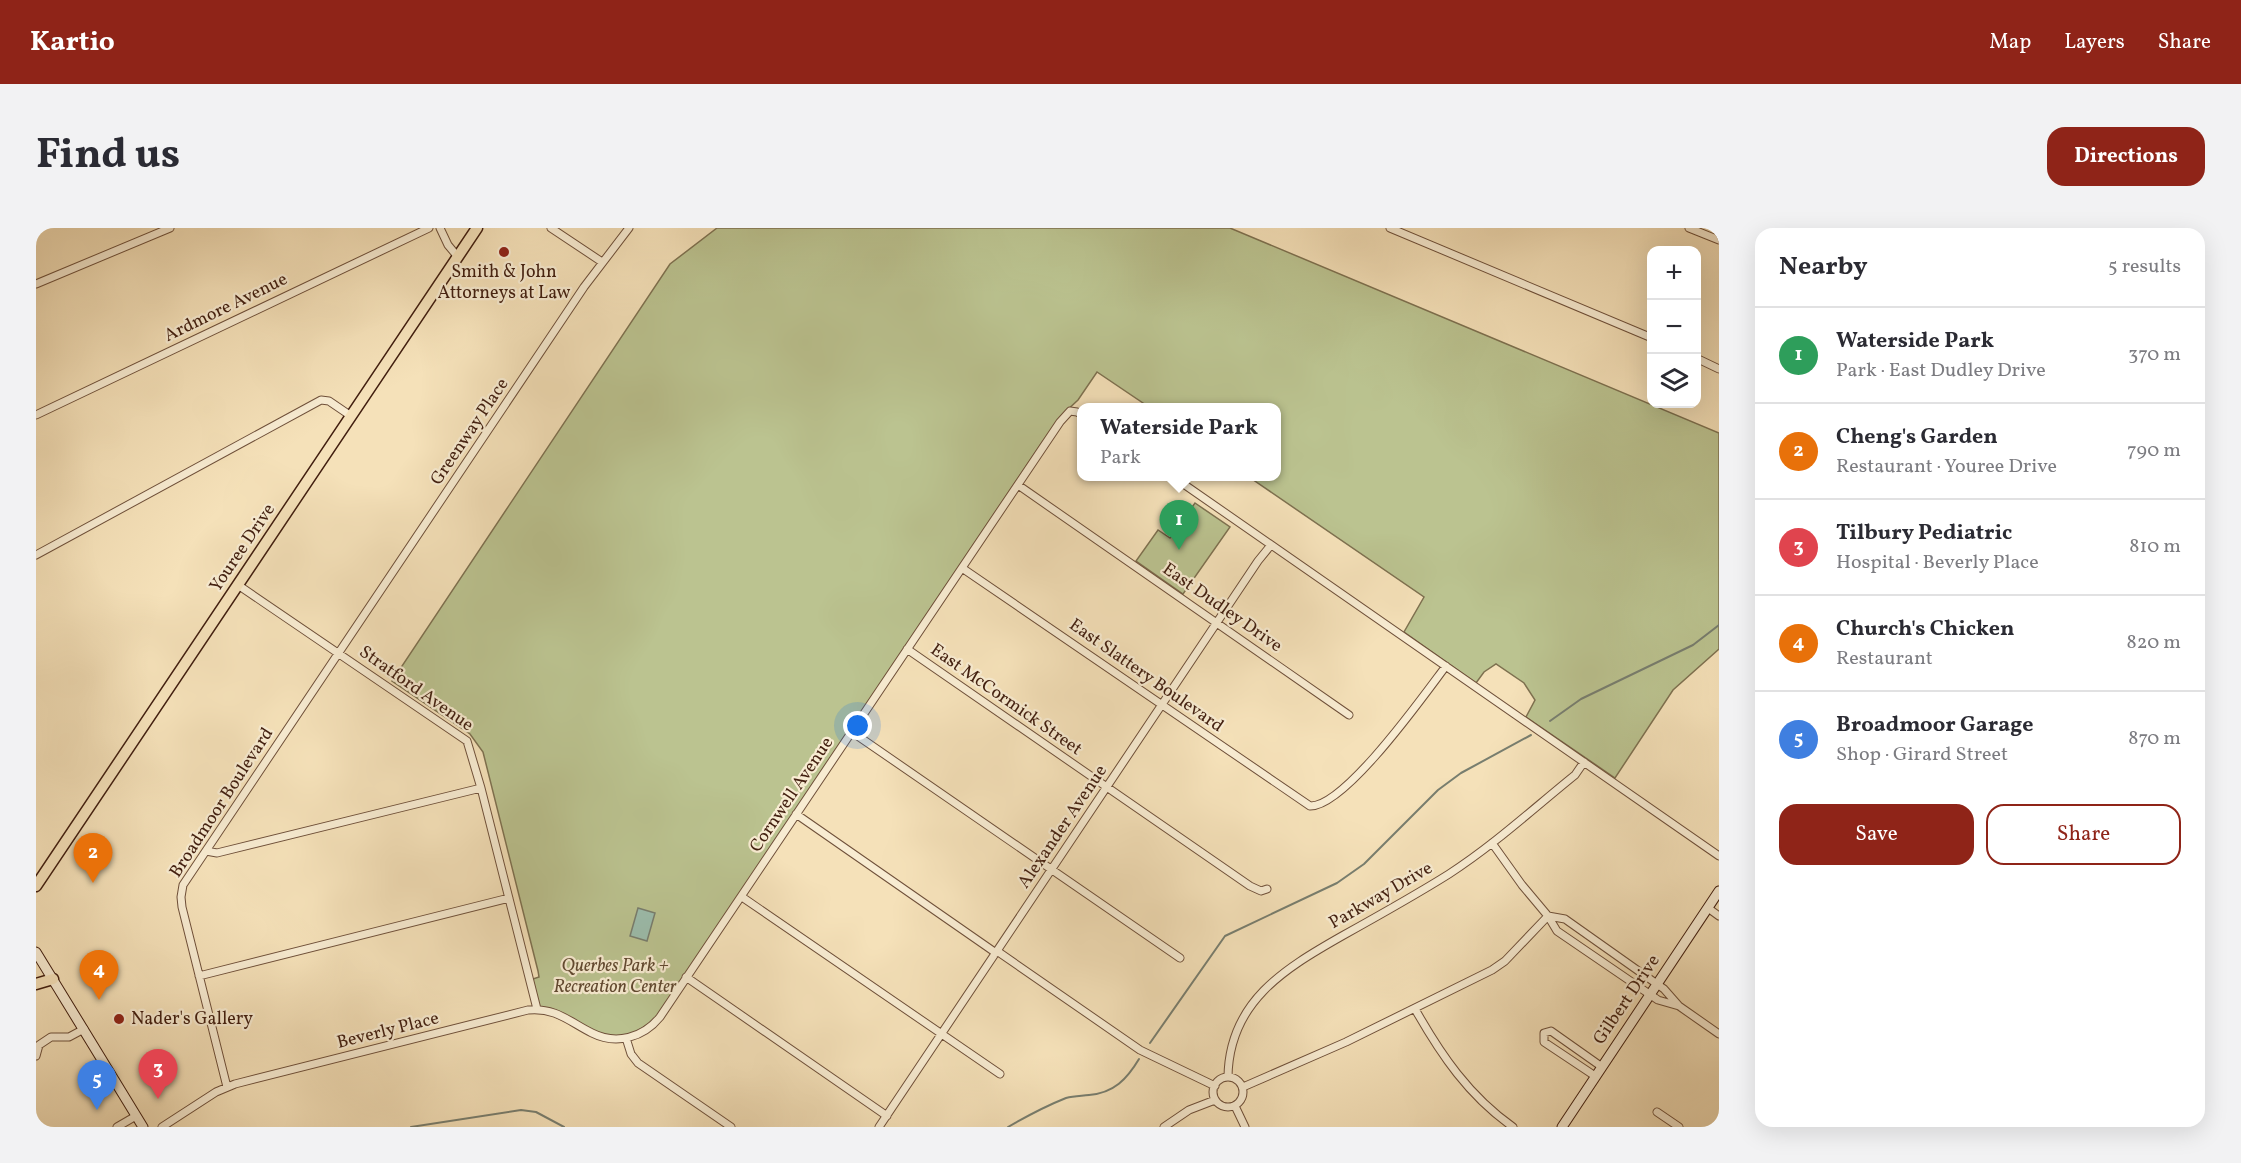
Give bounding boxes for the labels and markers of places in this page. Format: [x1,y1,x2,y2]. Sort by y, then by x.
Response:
marker: Smith & John Attorneys at Law [497,245,511,259]
place label: Smith & John Attorneys at Law [438,260,571,306]
pin: 1 [1160,500,1198,550]
pin: 2 [74,834,112,883]
pin: 4 [80,950,118,1000]
place label: Nader's Gallery [131,1007,253,1032]
marker: Nader's Gallery [112,1012,126,1026]
pin: 3 [138,1050,178,1099]
pin: 5 [78,1060,116,1110]

